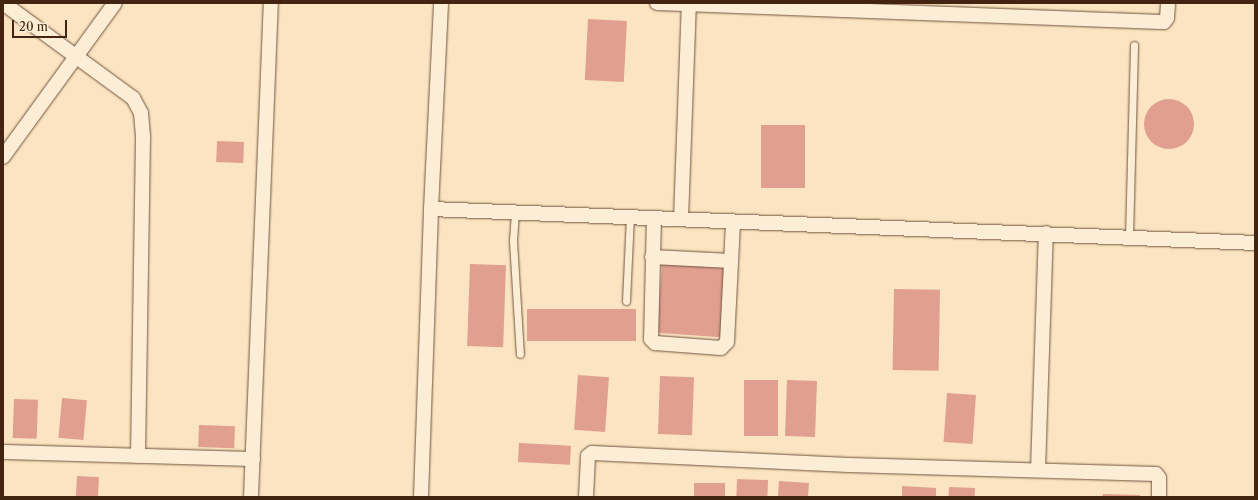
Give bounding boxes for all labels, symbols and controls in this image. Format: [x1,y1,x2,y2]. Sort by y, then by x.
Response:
scale bar [14,12,69,38]
text: 20 m [19,19,48,34]

